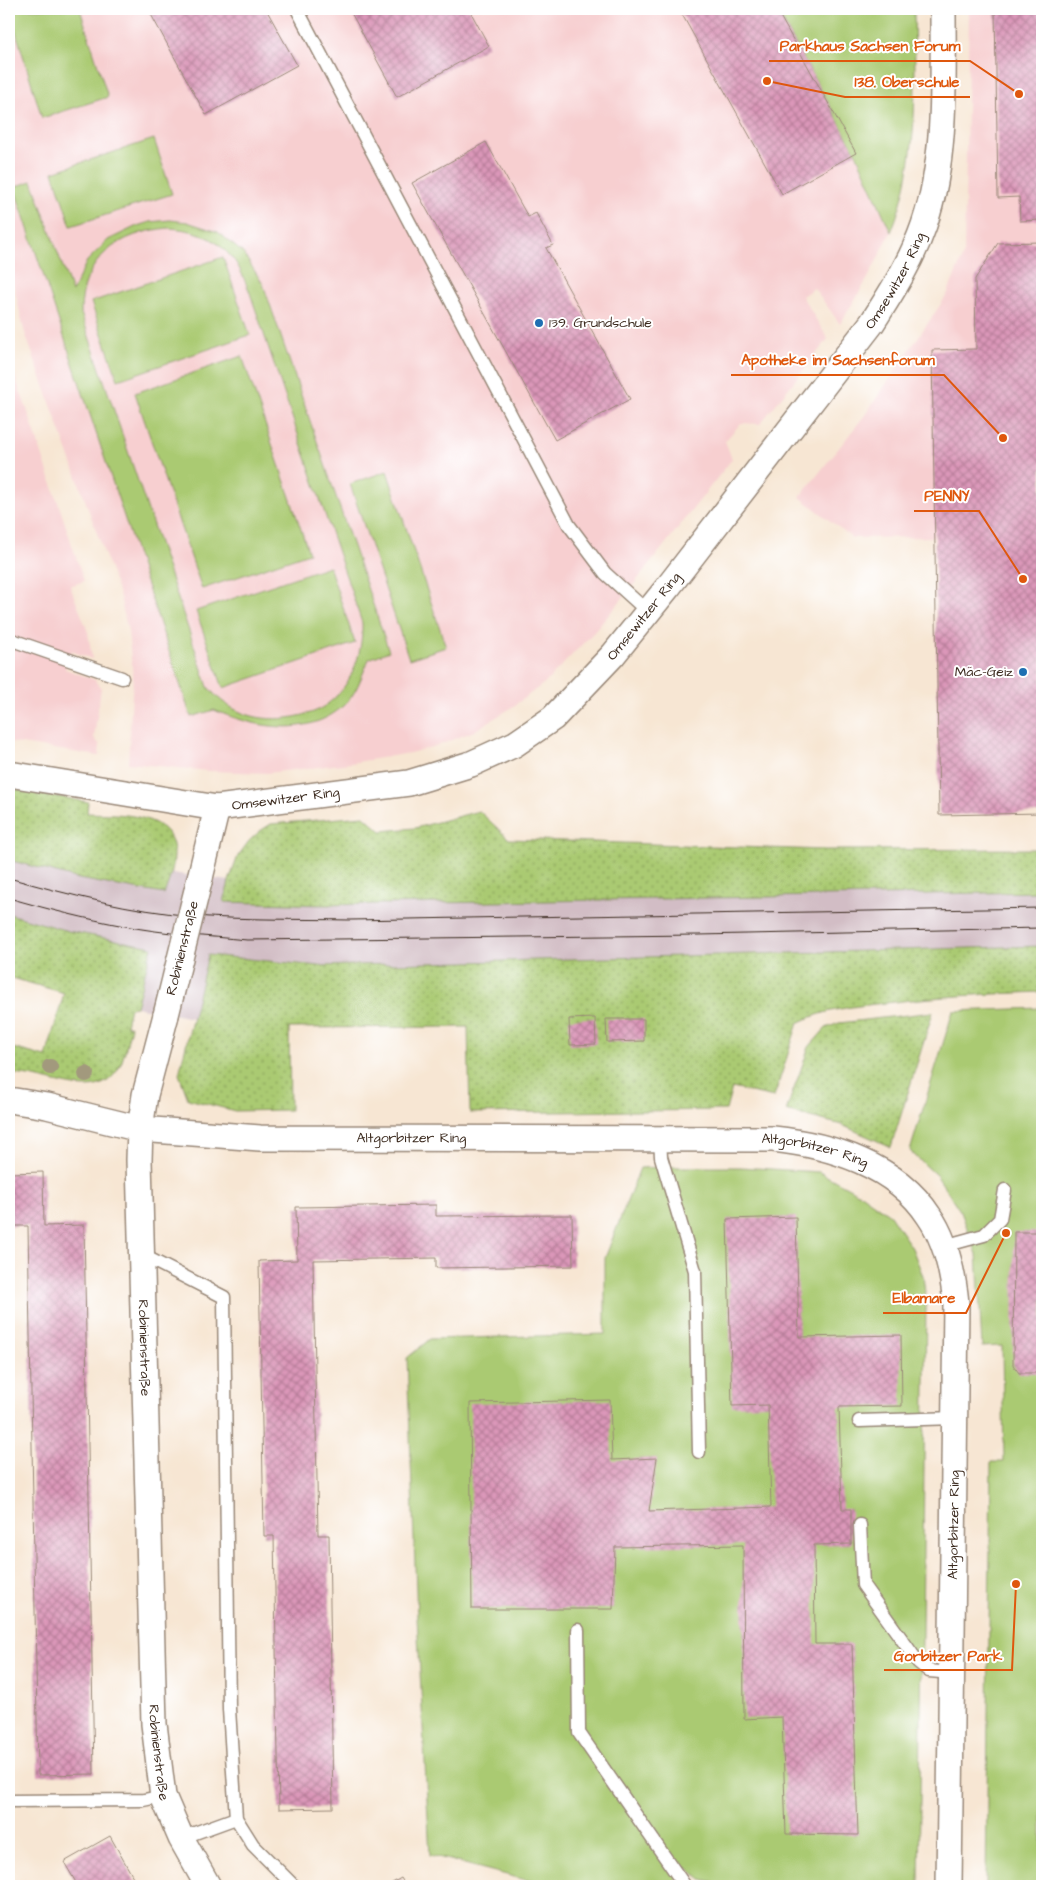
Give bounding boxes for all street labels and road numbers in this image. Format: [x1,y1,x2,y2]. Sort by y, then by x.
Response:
street label: Omsewitzer Ring [861,230,930,334]
street label: Omsewitzer Ring [603,568,686,665]
street label: Omsewitzer Ring [231,782,341,816]
street label: Robinienstraße [161,898,204,997]
street label: Altgorbitzer Ring [357,1128,466,1148]
street label: Altgorbitzer Ring [762,1129,872,1173]
street label: Robinienstraße [133,1299,155,1397]
street label: Altgorbitzer Ring [943,1470,965,1580]
street label: Robinienstraße [143,1704,174,1804]

